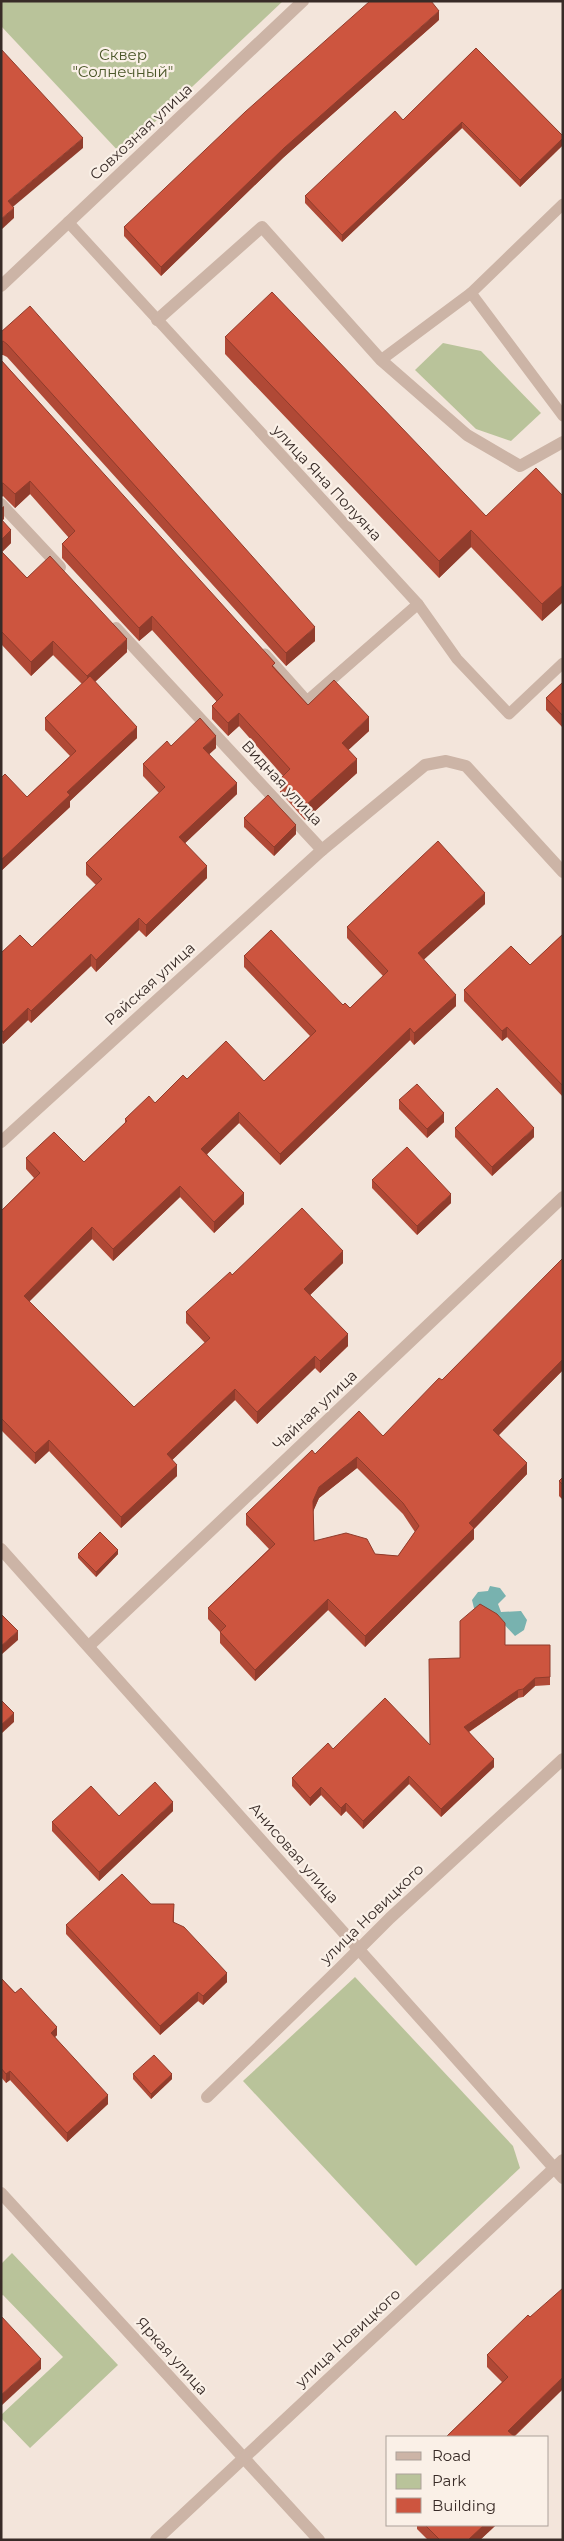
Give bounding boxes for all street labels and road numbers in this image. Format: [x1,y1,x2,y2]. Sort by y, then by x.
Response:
street label: Совхозная улица [86,79,196,184]
street label: улица Яна Полуяна [268,420,386,545]
street label: Видная улица [238,736,327,829]
street label: Райская улица [101,938,199,1029]
street label: Чайная улица [268,1366,361,1454]
street label: Анисовая улица [245,1798,343,1907]
street label: улица Новицкого [315,1859,427,1969]
street label: улица Новицкого [290,2284,404,2392]
street label: Яркая улица [132,2313,212,2399]

